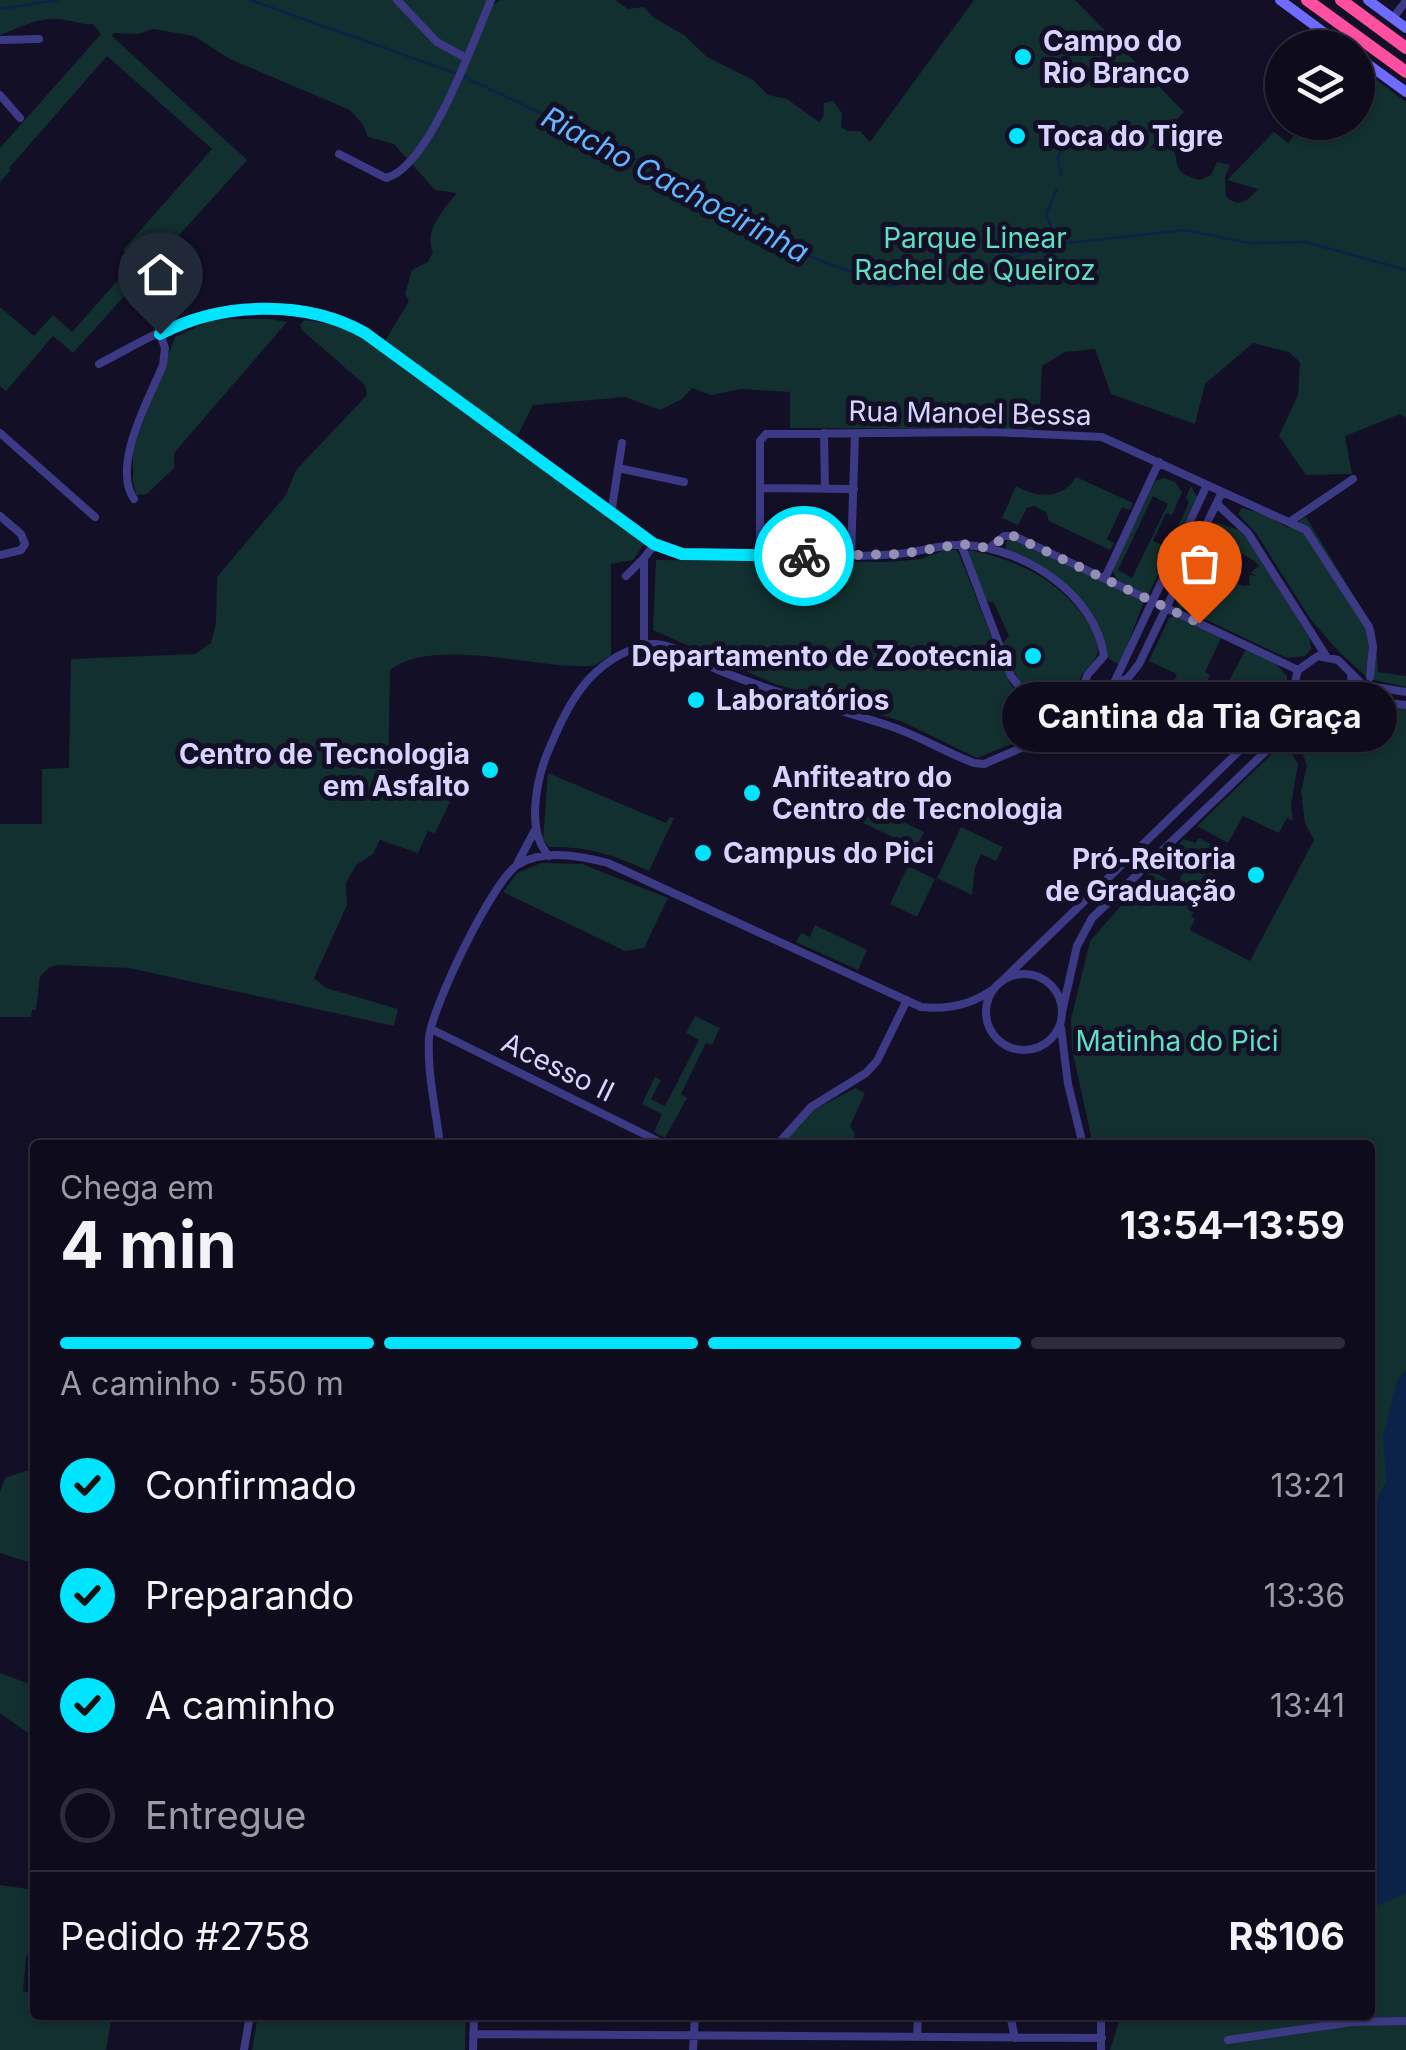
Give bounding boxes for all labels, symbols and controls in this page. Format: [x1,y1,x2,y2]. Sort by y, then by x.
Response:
place label: Campo do Rio Branco [1043,24,1190,90]
map controls [1265,30,1375,140]
button: layers [1265,30,1375,140]
marker: Campo do Rio Branco [1012,46,1034,68]
water label: Riacho Cachoeirinha [536,98,815,270]
place label: Toca do Tigre [1037,119,1223,153]
marker: Toca do Tigre [1006,125,1028,147]
park label: Parque Linear Rachel de Queiroz [854,221,1096,287]
pin [118,232,203,335]
icon: home [133,247,188,302]
street label: Rua Manoel Bessa [848,394,1092,432]
courier [754,506,854,606]
pin [1157,521,1242,624]
icon: bike [777,529,832,584]
icon: bag [1172,536,1227,591]
place label: Departamento de Zootecnia [632,639,1013,673]
marker: Departamento de Zootecnia [1022,645,1044,667]
place label: Laboratórios [716,683,889,717]
callout: Cantina da Tia Graça [1002,683,1396,753]
marker: Laboratórios [685,689,707,711]
text: Cantina da Tia Graça [1037,697,1362,736]
place label: Centro de Tecnologia em Asfalto [179,737,470,803]
marker: Centro de Tecnologia em Asfalto [479,759,501,781]
place label: Anfiteatro do Centro de Tecnologia [772,760,1063,826]
marker: Anfiteatro do Centro de Tecnologia [741,782,763,804]
place label: Campus do Pici [723,836,934,870]
marker: Campus do Pici [692,842,714,864]
place label: Pró-Reitoria de Graduação [1045,842,1236,908]
marker: Pró-Reitoria de Graduação [1245,864,1267,886]
park label: Matinha do Pici [1076,1024,1278,1058]
street label: Acesso II [496,1025,620,1109]
text: Chega em [60,1168,214,1207]
text: 13:54–13:59 [1120,1202,1345,1248]
text: 4 min [60,1205,237,1284]
text: A caminho · 550 m [60,1364,344,1403]
icon: check [60,1458,115,1513]
text: Confirmado [145,1462,357,1508]
text: 13:21 [1270,1466,1345,1505]
icon: check [60,1568,115,1623]
text: Preparando [145,1572,354,1618]
text: 13:36 [1263,1576,1345,1615]
icon: check [60,1678,115,1733]
text: A caminho [145,1682,336,1728]
text: 13:41 [1270,1686,1345,1725]
text: Entregue [145,1792,306,1838]
text: Pedido #2758 [60,1913,310,1959]
text: R$106 [1228,1913,1345,1959]

